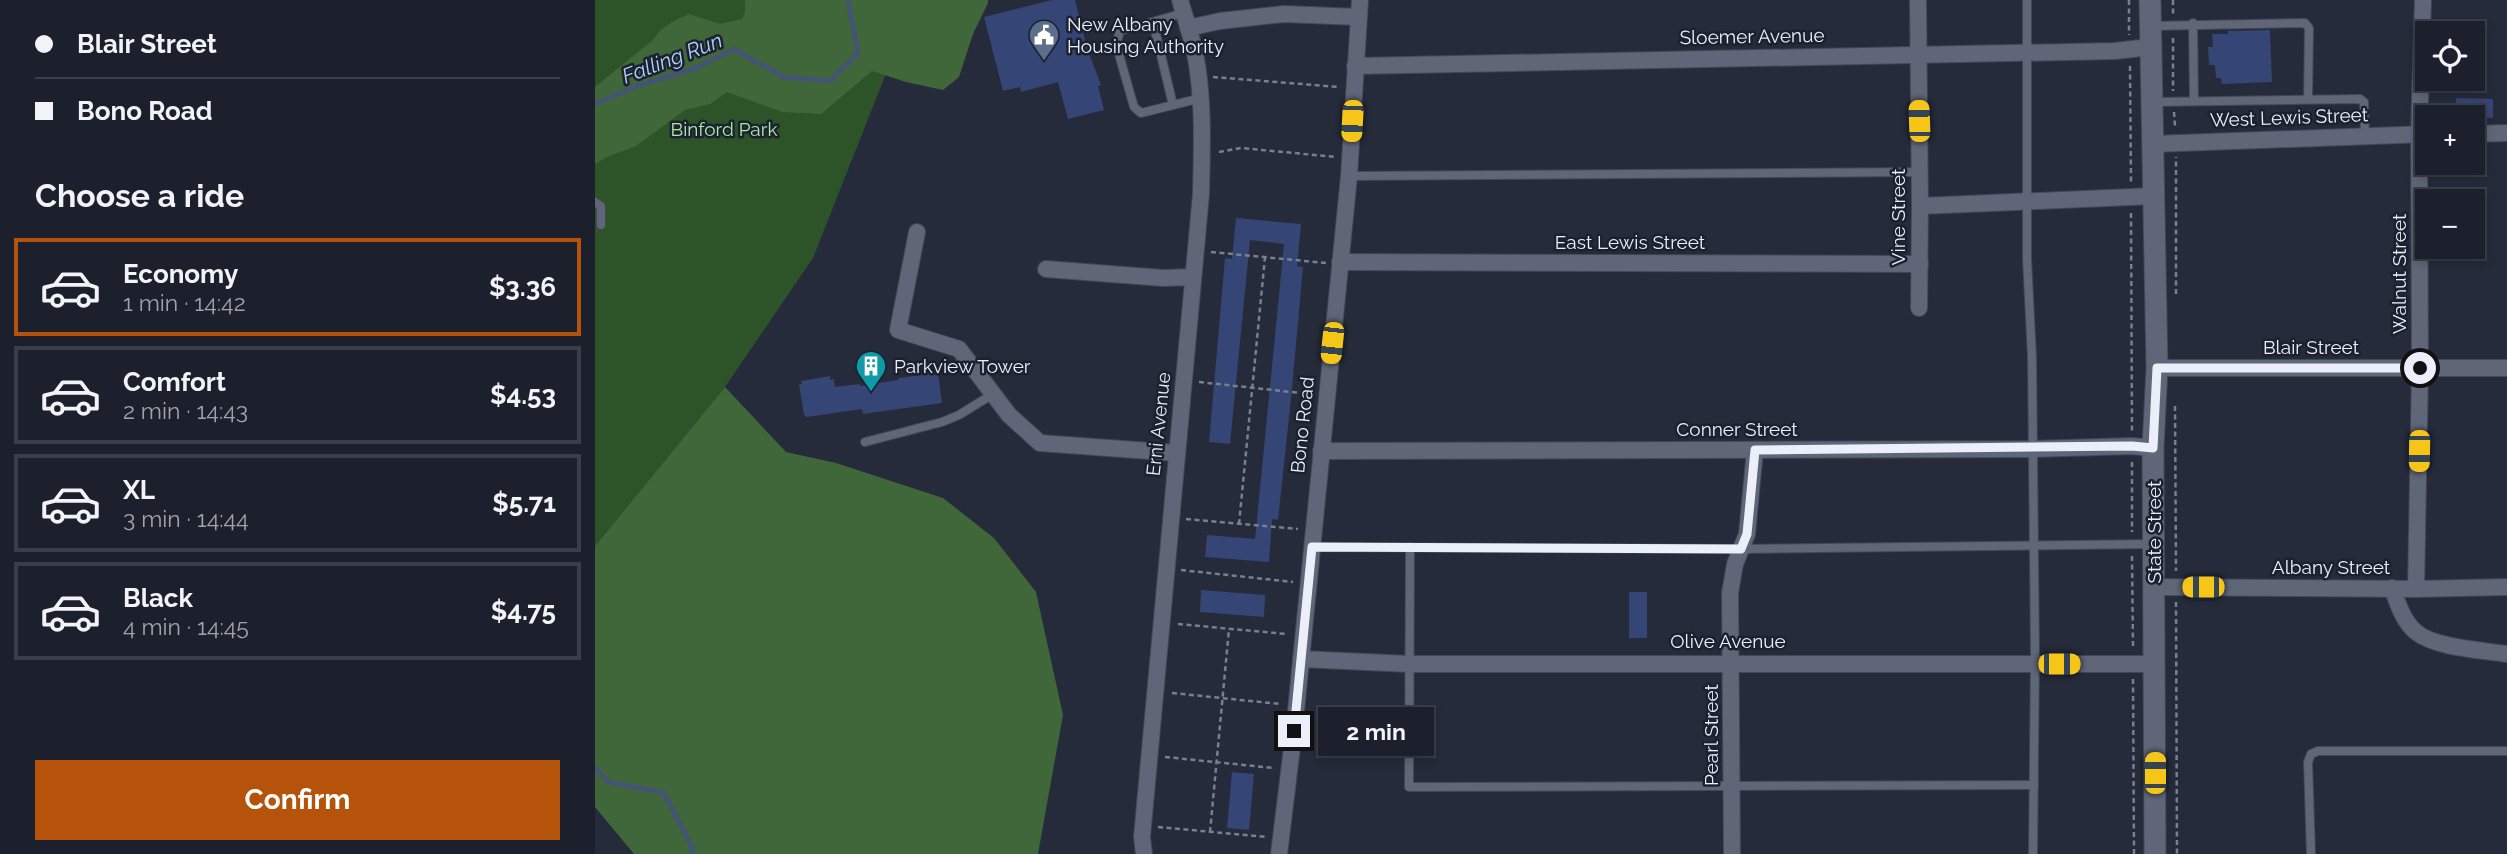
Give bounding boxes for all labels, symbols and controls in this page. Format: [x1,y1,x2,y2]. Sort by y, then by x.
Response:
place label: New Albany Housing Authority [1067,13,1224,57]
public building icon: New Albany Housing Authority [1027,18,1061,62]
map controls [2415,21,2485,259]
button: locate [2415,21,2485,91]
street label: Sloemer Avenue [1679,24,1825,48]
water label: Falling Run [618,27,726,89]
text: Blair Street [77,29,217,59]
text: Bono Road [77,96,212,126]
car [1341,99,1364,143]
car [1908,100,1931,142]
street label: West Lewis Street [2210,103,2369,131]
button: + [2415,105,2485,175]
park label: Binford Park [671,118,777,140]
street label: Vine Street [1887,168,1909,265]
text: Choose a ride [35,177,244,214]
button: − [2415,189,2485,259]
street label: Walnut Street [2388,213,2410,334]
street label: East Lewis Street [1555,231,1706,253]
icon: car [39,256,102,319]
text: Economy [123,259,238,289]
text: $3.36 [489,272,556,302]
text: 1 min · 14:42 [123,289,246,316]
car [1320,321,1345,365]
street label: Blair Street [2263,336,2360,358]
building icon: Parkview Tower [854,349,888,393]
route start [2404,352,2436,384]
place label: Parkview Tower [894,355,1031,377]
icon: car [39,364,102,427]
text: Comfort [123,367,226,397]
street label: Erni Avenue [1142,371,1174,477]
street label: Bono Road [1286,376,1318,474]
text: $4.53 [490,380,556,410]
text: 2 min · 14:43 [123,397,248,424]
street label: Conner Street [1676,418,1798,440]
car [2409,430,2430,472]
icon: car [39,472,102,535]
text: XL [123,475,155,505]
street label: State Street [2143,480,2165,583]
text: $5.71 [492,488,556,518]
text: 3 min · 14:44 [123,505,249,532]
street label: Albany Street [2272,556,2391,578]
car [2183,577,2225,598]
icon: car [39,580,102,643]
text: Black [123,583,193,613]
text: $4.75 [491,596,556,626]
text: 4 min · 14:45 [123,613,249,640]
street label: Olive Avenue [1670,630,1786,652]
car [2039,654,2081,675]
street label: Pearl Street [1700,683,1722,786]
callout: 2 min [1319,706,1434,756]
route end [1278,715,1310,747]
text: 2 min [1346,718,1406,745]
car [2145,752,2166,794]
button: Confirm [35,760,560,840]

